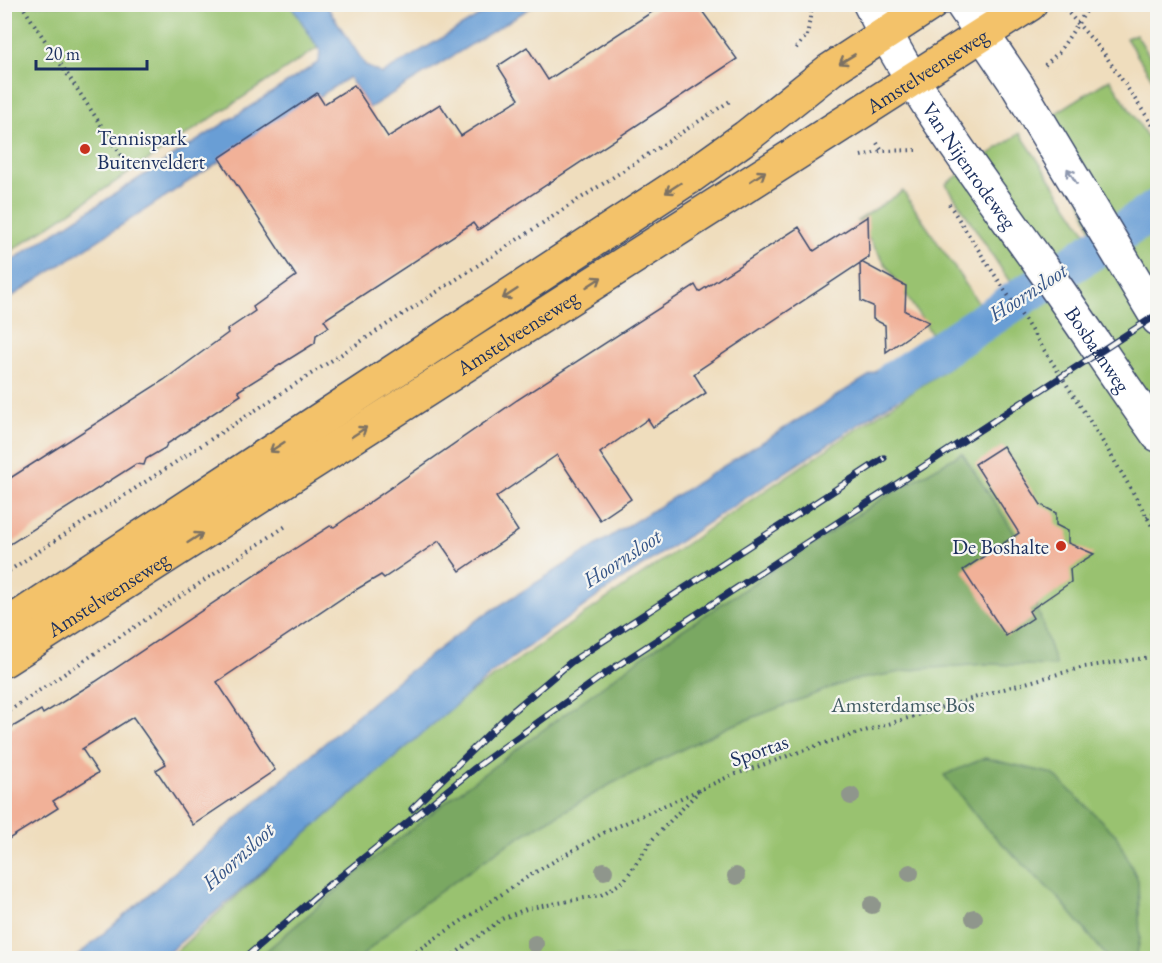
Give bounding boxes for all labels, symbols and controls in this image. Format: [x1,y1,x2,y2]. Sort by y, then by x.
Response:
street label: Amstelveenseweg [860,21,993,120]
scale bar [36,33,147,71]
text: 20 m [45,42,80,65]
one-way arrow [839,54,856,66]
street label: Van Nijenrodeweg [916,97,1024,235]
place label: Tennispark Buitenveldert [97,124,206,175]
marker: Tennispark Buitenveldert [78,142,92,156]
one-way arrow [1065,168,1077,185]
one-way arrow [749,170,766,182]
one-way arrow [665,182,682,194]
water label: Hoornsloot [982,255,1074,329]
one-way arrow [585,275,602,287]
street label: Amstelveenseweg [450,282,584,381]
one-way arrow [502,288,518,300]
street label: Bosbaanweg [1060,301,1138,398]
one-way arrow [350,426,367,438]
one-way arrow [269,442,286,454]
water label: Hoornsloot [576,521,668,595]
one-way arrow [186,531,203,543]
place label: De Boshalte [952,533,1049,560]
marker: De Boshalte [1054,539,1068,553]
street label: Amstelveenseweg [41,544,174,643]
park label: Amsterdamse Bos [830,691,975,718]
street label: Sportas [726,727,792,773]
water label: Hoornsloot [195,815,282,897]

